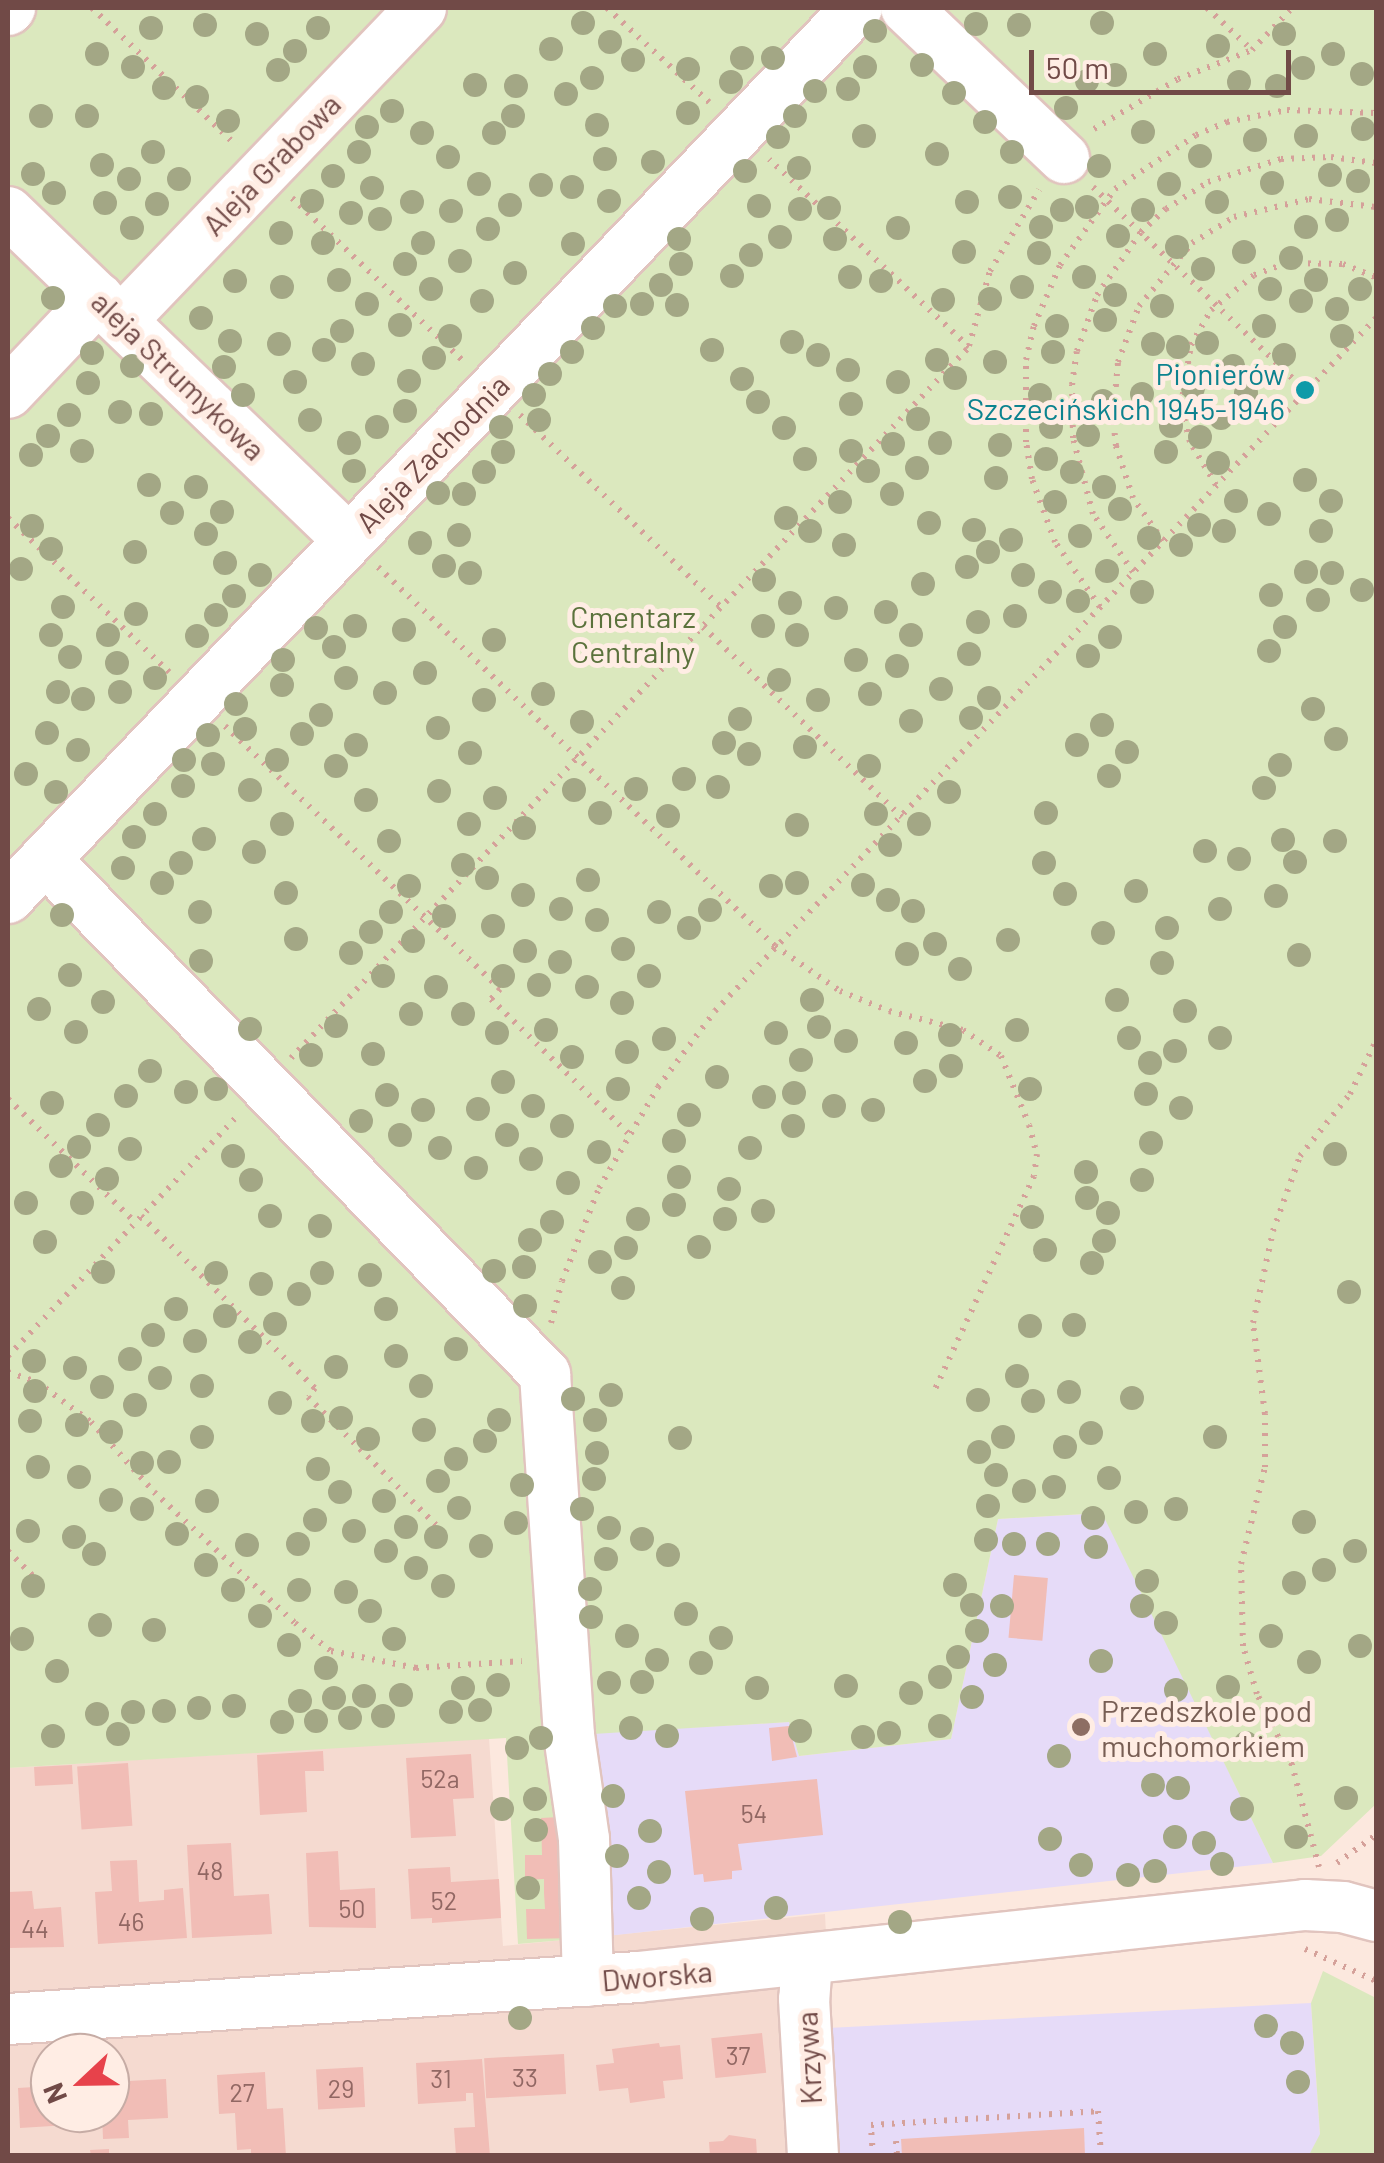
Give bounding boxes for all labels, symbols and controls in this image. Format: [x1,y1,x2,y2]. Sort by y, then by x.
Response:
scale bar [1034,30,1296,92]
text: 50 m [1046,49,1109,85]
street label: Aleja Grabowa [195,86,347,242]
street label: aleja Strumykowa [85,283,273,467]
place label: Pionierów Szczecińskich 1945-1946 [967,355,1285,426]
street label: Aleja Zachodnia [348,367,516,539]
marker: Pionierów Szczecińskich 1945-1946 [1294,379,1316,401]
park label: Cmentarz Centralny [570,598,696,668]
place label: Przedszkole pod muchomorkiem [1101,1692,1312,1762]
marker: Przedszkole pod muchomorkiem [1070,1716,1092,1738]
house number: 52a [420,1763,460,1793]
house number: 54 [741,1798,767,1828]
house number: 48 [197,1855,223,1885]
house number: 52 [431,1885,457,1915]
house number: 50 [339,1893,365,1923]
house number: 46 [118,1906,144,1936]
house number: 44 [21,1913,49,1943]
street label: Dworska [600,1952,714,1998]
street label: Krzywa [788,2011,828,2105]
north arrow [30,2033,130,2133]
house number: 37 [726,2040,750,2070]
house number: 33 [512,2062,538,2092]
house number: 31 [430,2063,452,2093]
house number: 29 [328,2073,354,2103]
house number: 27 [229,2077,255,2107]
text: N [35,2078,73,2108]

